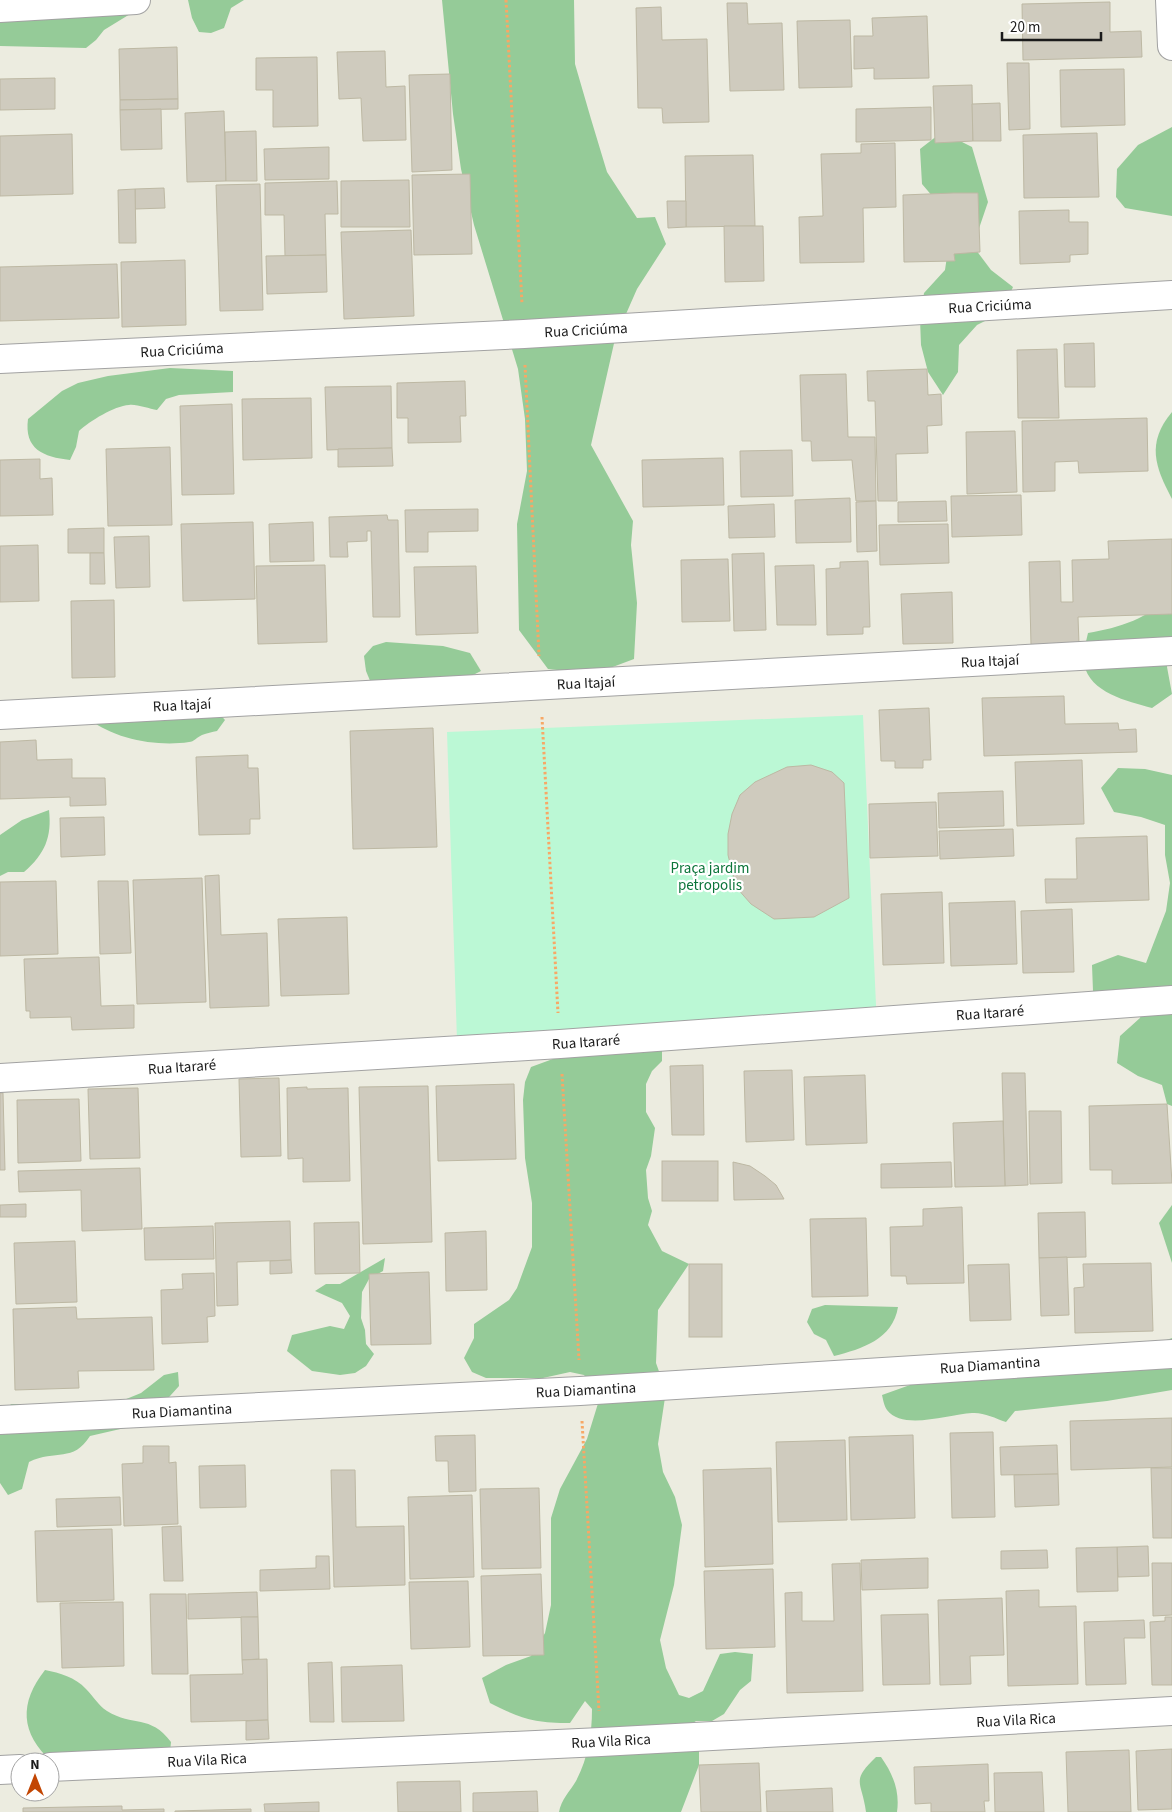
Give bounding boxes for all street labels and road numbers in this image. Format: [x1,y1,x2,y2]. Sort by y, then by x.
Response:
street label: Rua Criciúma [948,294,1032,319]
street label: Rua Criciúma [544,318,628,343]
street label: Rua Criciúma [140,338,224,363]
street label: Rua Itajaí [960,649,1021,674]
street label: Rua Itajaí [556,671,617,696]
street label: Rua Itajaí [152,693,213,718]
street label: Rua Itararé [955,1001,1025,1026]
street label: Rua Itararé [551,1030,621,1055]
street label: Rua Itararé [147,1055,217,1080]
street label: Rua Diamantina [939,1352,1041,1379]
street label: Rua Diamantina [535,1377,637,1404]
street label: Rua Diamantina [131,1398,233,1425]
street label: Rua Vila Rica [976,1708,1056,1733]
street label: Rua Vila Rica [571,1729,651,1754]
street label: Rua Vila Rica [167,1748,247,1773]

